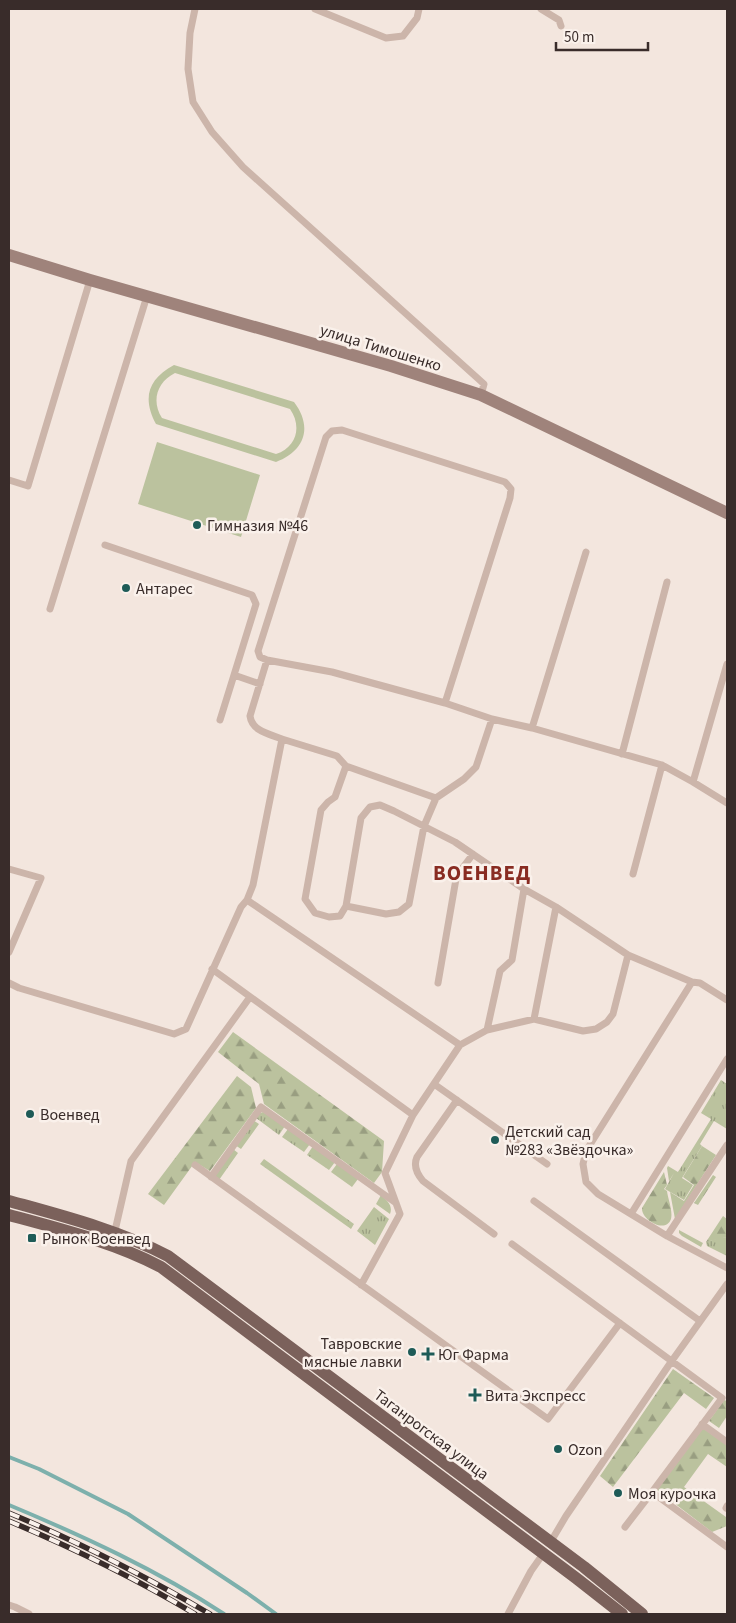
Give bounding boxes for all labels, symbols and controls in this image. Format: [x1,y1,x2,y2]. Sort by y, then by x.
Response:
scale bar [556,20,648,52]
text: 50 m [564,27,594,48]
street label: улица Тимошенко [317,319,444,377]
place label: Гимназия №46 [207,515,308,537]
marker: Гимназия №46 [191,519,203,531]
place label: Антарес [136,578,193,600]
marker: Антарес [120,582,132,594]
district label: ВОЕНВЕД [433,858,531,888]
place label: Военвед [40,1104,100,1126]
marker: Военвед [24,1108,36,1120]
place label: Детский сад №283 «Звёздочка» [505,1121,634,1161]
marker: Детский сад №283 «Звёздочка» [489,1134,501,1146]
place label: Рынок Военвед [42,1228,151,1250]
marker: Рынок Военвед [26,1232,38,1244]
place label: Тавровские мясные лавки [304,1333,402,1373]
place label: Юг Фарма [438,1344,509,1366]
marker: Тавровские мясные лавки [406,1346,418,1358]
marker: Юг Фарма [422,1348,434,1360]
street label: Таганрогская улица [369,1384,493,1485]
place label: Вита Экспресс [485,1385,586,1407]
marker: Вита Экспресс [469,1389,481,1401]
place label: Ozon [568,1439,603,1461]
marker: Ozon [552,1443,564,1455]
place label: Моя курочка [628,1483,716,1505]
marker: Моя курочка [612,1487,624,1499]

